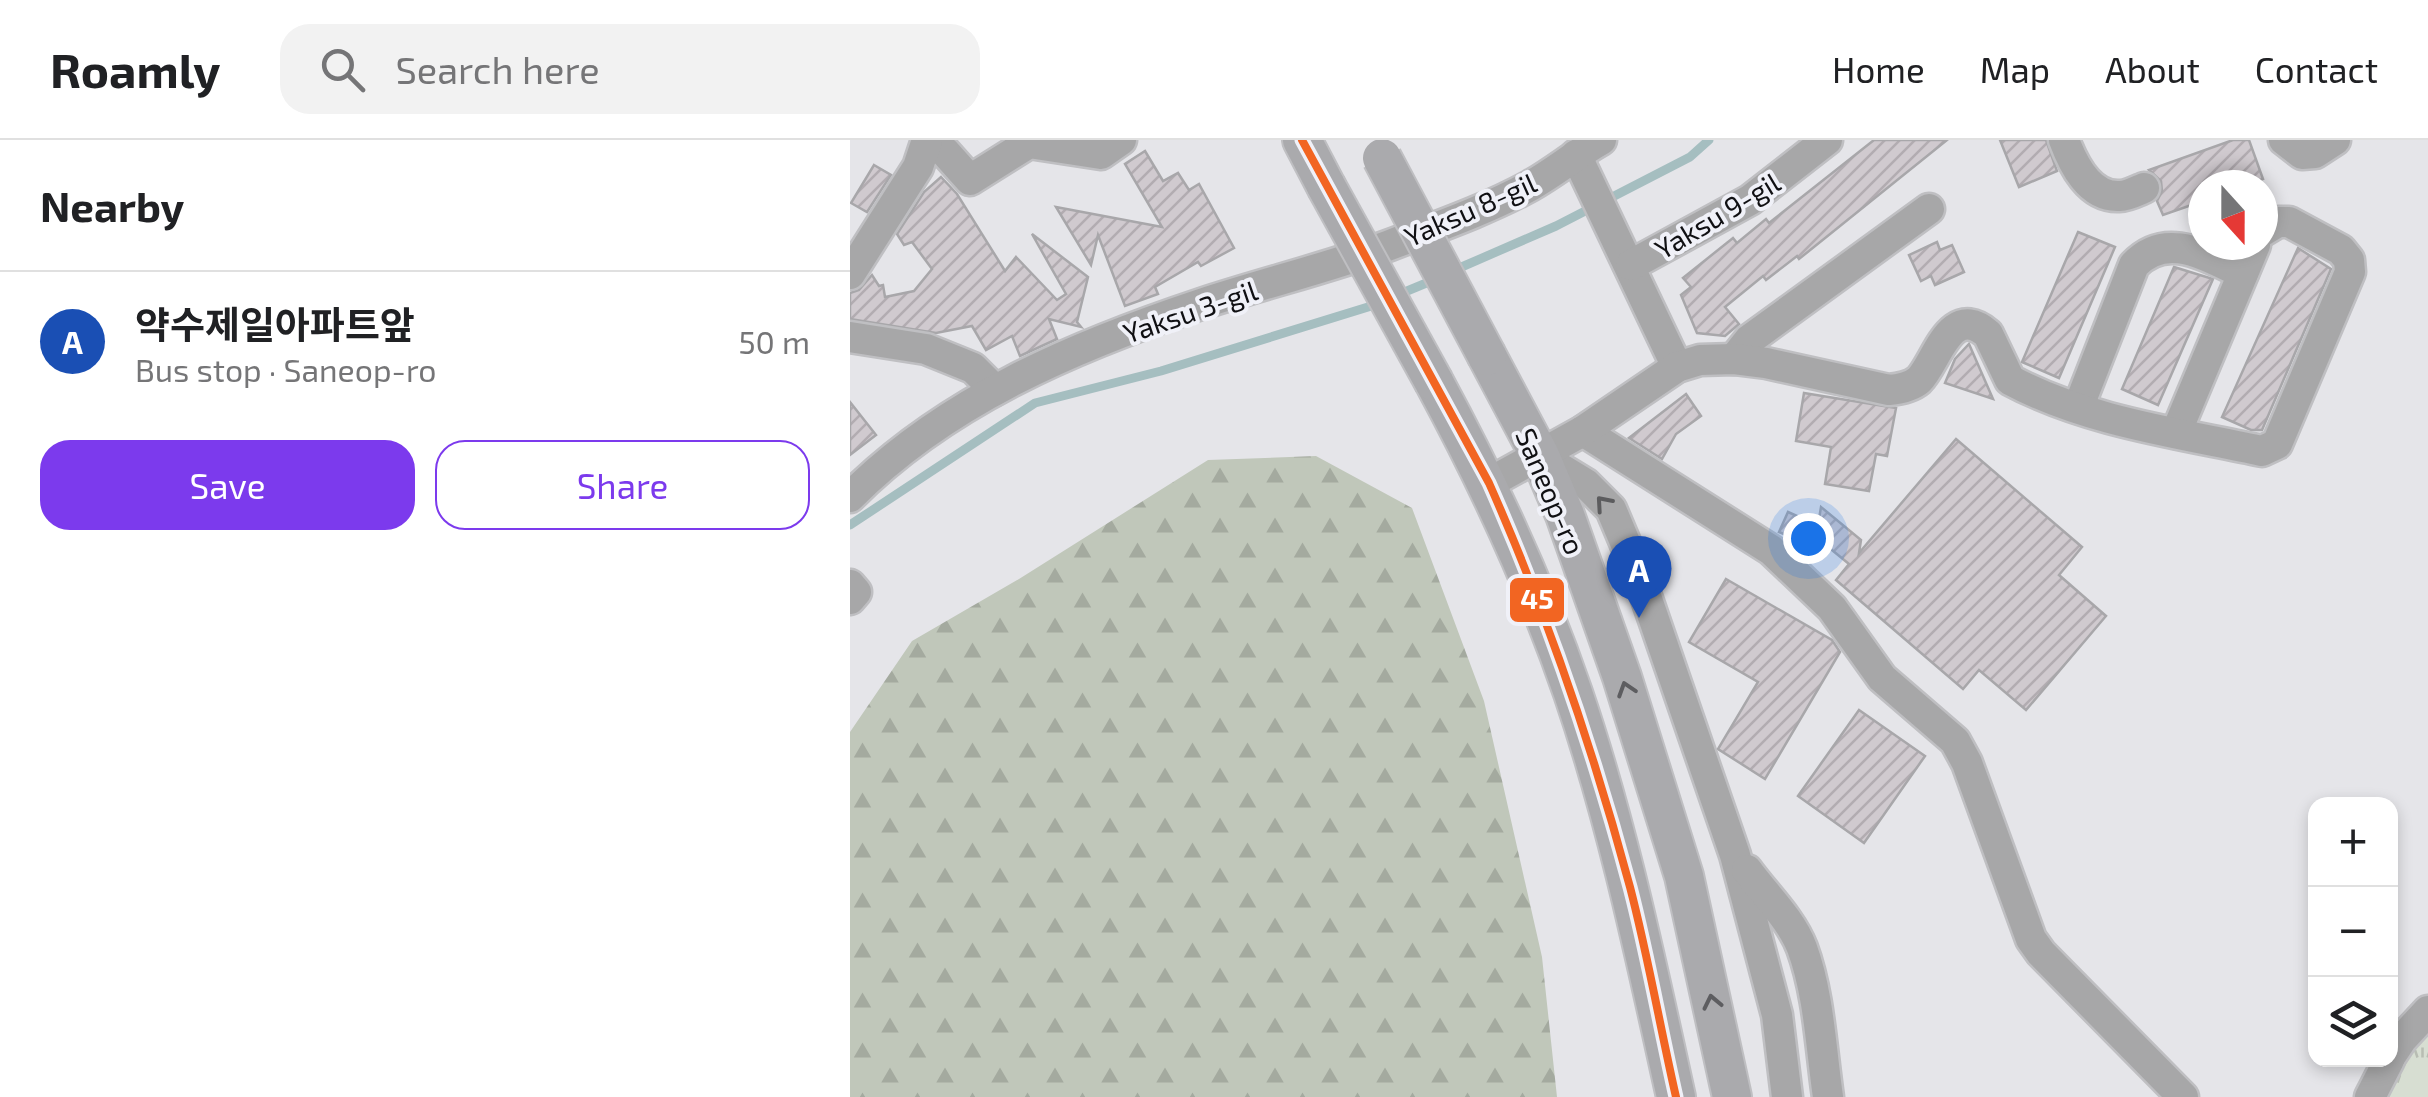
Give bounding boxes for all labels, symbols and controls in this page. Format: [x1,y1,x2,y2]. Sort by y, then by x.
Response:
search box [280,24,980,114]
text: Roamly [50,40,220,98]
icon: search [315,42,370,97]
text: Search here [395,46,600,92]
text: Home [1832,48,1925,90]
text: Map [1980,48,2050,90]
text: About [2105,48,2200,90]
text: Contact [2255,48,2378,90]
street label: Yaksu 9-gil [1648,164,1786,266]
street label: Yaksu 8-gil [1399,165,1542,253]
north arrow [2188,170,2278,260]
text: Nearby [40,180,184,230]
street label: Yaksu 3-gil [1119,272,1262,350]
text: 약수제일아파트앞 [135,301,415,347]
text: A [62,322,83,360]
text: 50 m [738,322,810,360]
text: Bus stop · Saneop-ro [135,350,436,388]
street label: Saneop-ro [1509,423,1593,559]
button: Save [40,440,415,530]
button: Share [435,440,810,530]
one-way arrow [1596,496,1614,515]
your location [1783,513,1834,564]
pin: A [1606,536,1672,618]
line badge: 45 [1508,576,1566,624]
text: 45 [1520,581,1554,615]
one-way arrow [1617,681,1637,698]
map controls [2308,797,2398,1067]
button: + [2308,797,2398,887]
button: − [2308,887,2398,977]
button: layers [2308,977,2398,1067]
one-way arrow [1702,994,1723,1011]

